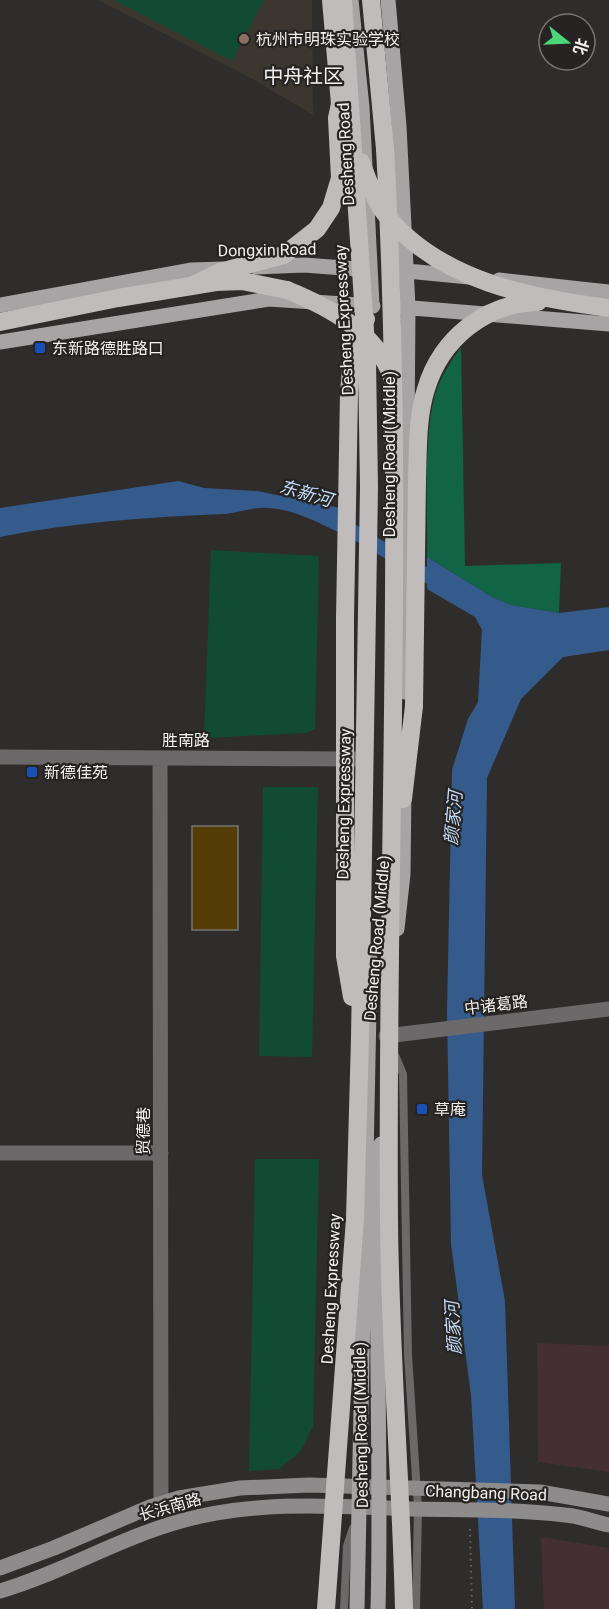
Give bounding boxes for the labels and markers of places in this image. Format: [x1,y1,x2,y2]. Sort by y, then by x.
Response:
place label: 杭州市明珠实验学校 [256,30,400,49]
marker: 杭州市明珠实验学校 [237,32,251,46]
place label: 东新路德胜路口 [52,339,164,358]
marker: 东新路德胜路口 [33,341,47,355]
place label: 新德佳苑 [44,763,108,782]
marker: 新德佳苑 [25,765,39,779]
place label: 草庵 [434,1100,466,1119]
marker: 草庵 [415,1102,429,1116]

